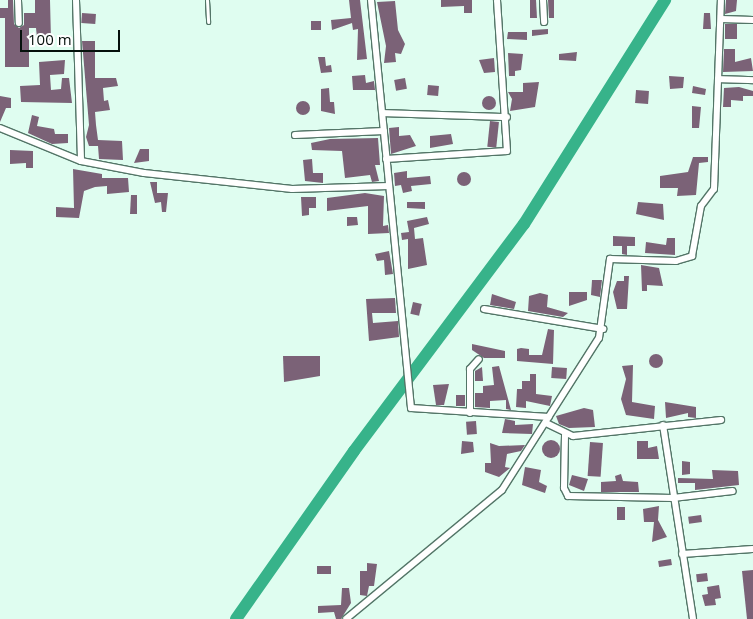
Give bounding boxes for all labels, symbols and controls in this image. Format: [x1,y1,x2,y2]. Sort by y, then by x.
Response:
scale bar [22,20,122,52]
text: 100 m [28,29,72,49]

